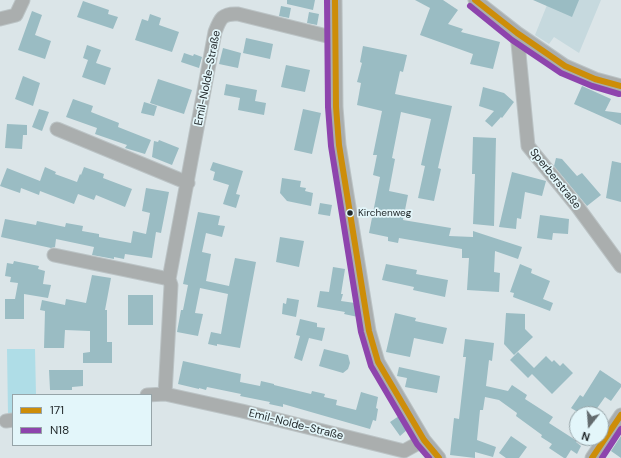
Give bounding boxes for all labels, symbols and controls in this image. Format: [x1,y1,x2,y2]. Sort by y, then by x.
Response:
street label: Emil-Nolde-Straße [192,29,224,127]
street label: Sperberstraße [527,146,583,212]
place label: Kirchenweg [358,207,411,219]
marker: Kirchenweg [345,208,355,218]
legend [12,394,152,446]
text: 171 [50,402,64,418]
north arrow [569,406,609,446]
street label: Emil-Nolde-Straße [247,407,345,443]
text: N18 [50,422,69,438]
text: N [580,429,592,444]

